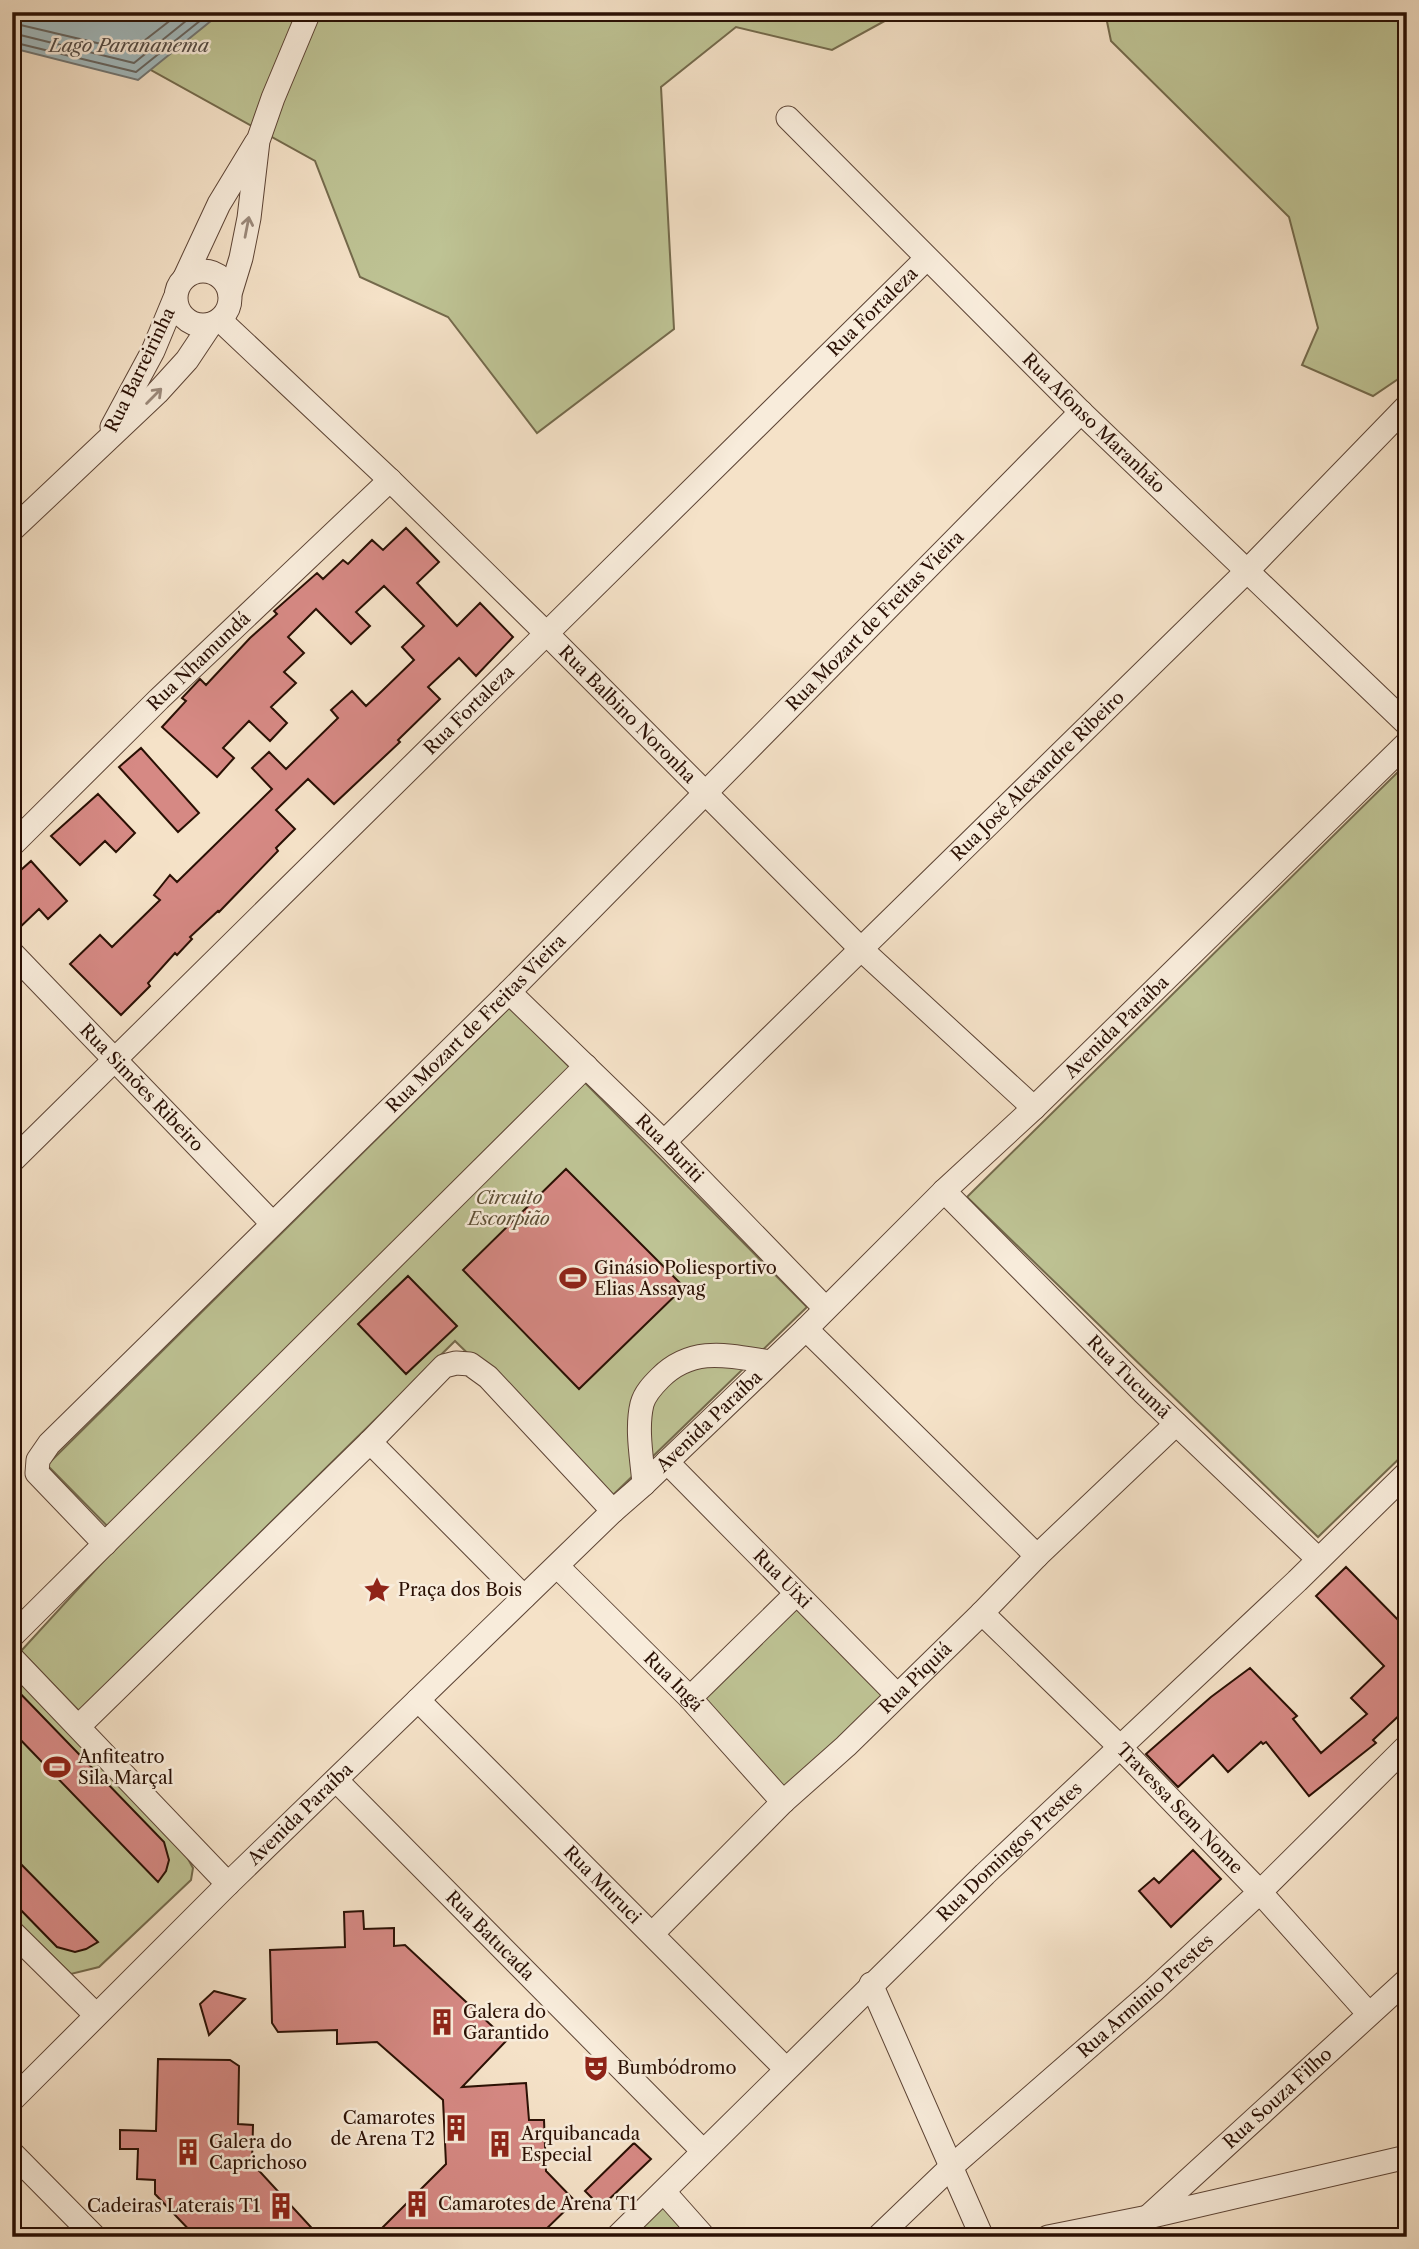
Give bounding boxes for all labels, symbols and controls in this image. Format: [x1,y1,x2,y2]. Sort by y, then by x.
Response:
water label: Lago Parananema [47,34,210,57]
one-way arrow [241,216,254,239]
street label: Rua Fortaleza [823,262,923,361]
street label: Rua Barreirinha [100,304,180,436]
street label: Rua Afonso Maranhão [1018,349,1170,498]
one-way arrow [145,388,162,405]
street label: Rua Mozart de Freitas Vieira [782,526,969,715]
street label: Rua Nhamundá [143,607,255,715]
street label: Rua Balbino Noronha [554,641,701,788]
street label: Rua Fortaleza [419,660,519,759]
street label: Rua José Alexandre Ribeiro [946,686,1129,866]
street label: Rua Mozart de Freitas Vieira [382,930,571,1117]
street label: Avenida Paraíba [1059,971,1174,1084]
street label: Rua Simões Ribeiro [75,1019,208,1156]
street label: Rua Buriti [631,1110,708,1187]
park label: Circuito Escorpião [466,1187,550,1230]
place label: Ginásio Poliesportivo Elias Assayag [594,1257,777,1300]
sports icon: Ginásio Poliesportivo Elias Assayag [558,1263,588,1293]
street label: Rua Tucumã [1082,1331,1175,1423]
street label: Avenida Paraíba [651,1366,767,1478]
street label: Rua Uixi [749,1545,816,1613]
place icon: Praça dos Bois [362,1575,392,1605]
place label: Praça dos Bois [398,1579,522,1601]
street label: Rua Piquiá [875,1637,957,1718]
street label: Rua Ingá [639,1647,708,1716]
street label: Travessa Sem Nome [1112,1739,1247,1878]
place label: Anfiteatro Sila Marçal [77,1746,173,1789]
sports icon: Anfiteatro Sila Marçal [42,1752,72,1782]
street label: Avenida Paraíba [242,1758,358,1870]
street label: Rua Domingos Prestes [932,1778,1087,1926]
street label: Rua Muruci [559,1841,646,1929]
street label: Rua Batucada [441,1886,539,1985]
street label: Rua Arminio Prestes [1073,1930,1218,2063]
place label: Galera do Garantido [463,2001,549,2044]
building icon: Galera do Garantido [427,2007,457,2037]
street label: Rua Souza Filho [1219,2043,1337,2153]
theatre icon: Bumbódromo [581,2053,611,2083]
place label: Bumbódromo [617,2057,736,2079]
place label: Camarotes de Arena T2 [330,2107,435,2150]
building icon: Camarotes de Arena T2 [441,2113,471,2143]
place label: Arquibancada Especial [520,2123,641,2166]
building icon: Arquibancada Especial [485,2129,515,2159]
place label: Galera do Caprichoso [209,2131,307,2174]
building icon: Galera do Caprichoso [173,2137,203,2167]
building icon: Camarotes de Arena T1 [402,2189,432,2219]
building icon: Cadeiras Laterais T1 [266,2191,296,2221]
place label: Camarotes de Arena T1 [438,2193,637,2215]
place label: Cadeiras Laterais T1 [87,2195,260,2217]

